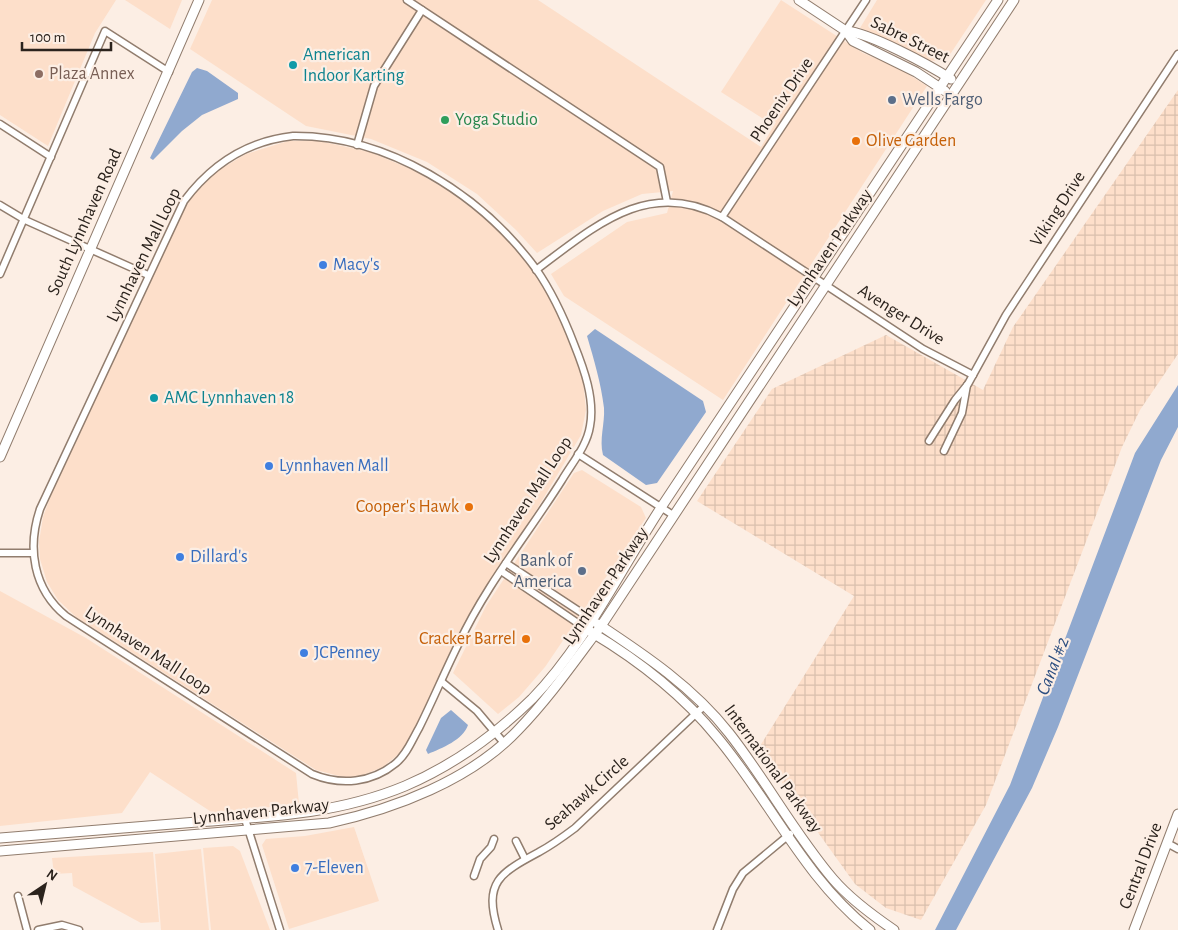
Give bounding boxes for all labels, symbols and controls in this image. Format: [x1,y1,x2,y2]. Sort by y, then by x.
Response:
street label: Sabre Street [868,13,952,67]
scale bar [22,20,111,52]
text: 100 m [30,30,65,45]
place label: American Indoor Karting [303,46,405,85]
street label: Phoenix Drive [747,54,817,146]
marker: American Indoor Karting [287,59,299,71]
place label: Plaza Annex [49,65,135,83]
marker: Plaza Annex [33,68,45,80]
place label: Wells Fargo [902,91,983,109]
marker: Wells Fargo [886,94,898,106]
place label: Yoga Studio [455,111,538,129]
marker: Yoga Studio [439,114,451,126]
place label: Olive Garden [866,132,956,150]
marker: Olive Garden [850,135,862,147]
street label: South Lynnhaven Road [45,146,125,298]
street label: Viking Drive [1027,168,1089,250]
street label: Lynnhaven Mall Loop [104,185,184,325]
street label: Lynnhaven Parkway [784,186,876,310]
place label: Macy's [333,256,380,274]
marker: Macy's [317,259,329,271]
street label: Avenger Drive [855,281,947,349]
place label: AMC Lynnhaven 18 [164,389,294,407]
marker: AMC Lynnhaven 18 [148,392,160,404]
street label: Lynnhaven Mall Loop [480,434,576,566]
place label: Lynnhaven Mall [279,457,389,475]
marker: Lynnhaven Mall [263,460,275,472]
place label: Cooper's Hawk [356,498,460,516]
marker: Cooper's Hawk [463,501,475,513]
street label: Lynnhaven Parkway [560,524,652,648]
place label: Dillard's [190,548,248,566]
marker: Dillard's [174,551,186,563]
place label: Bank of America [514,552,574,591]
marker: Bank of America [576,565,588,577]
street label: Lynnhaven Mall Loop [82,603,214,699]
place label: Cracker Barrel [419,630,516,648]
marker: Cracker Barrel [520,633,532,645]
water label: Canal #2 [1033,634,1073,698]
place label: JCPenney [314,644,380,662]
marker: JCPenney [298,647,310,659]
street label: International Parkway [721,702,826,837]
street label: Seahawk Circle [542,752,632,834]
street label: Lynnhaven Parkway [192,796,330,828]
street label: Central Drive [1116,820,1166,912]
place label: 7-Eleven [305,859,364,877]
north arrow [20,860,70,910]
marker: 7-Eleven [289,862,301,874]
text: N [44,867,60,884]

